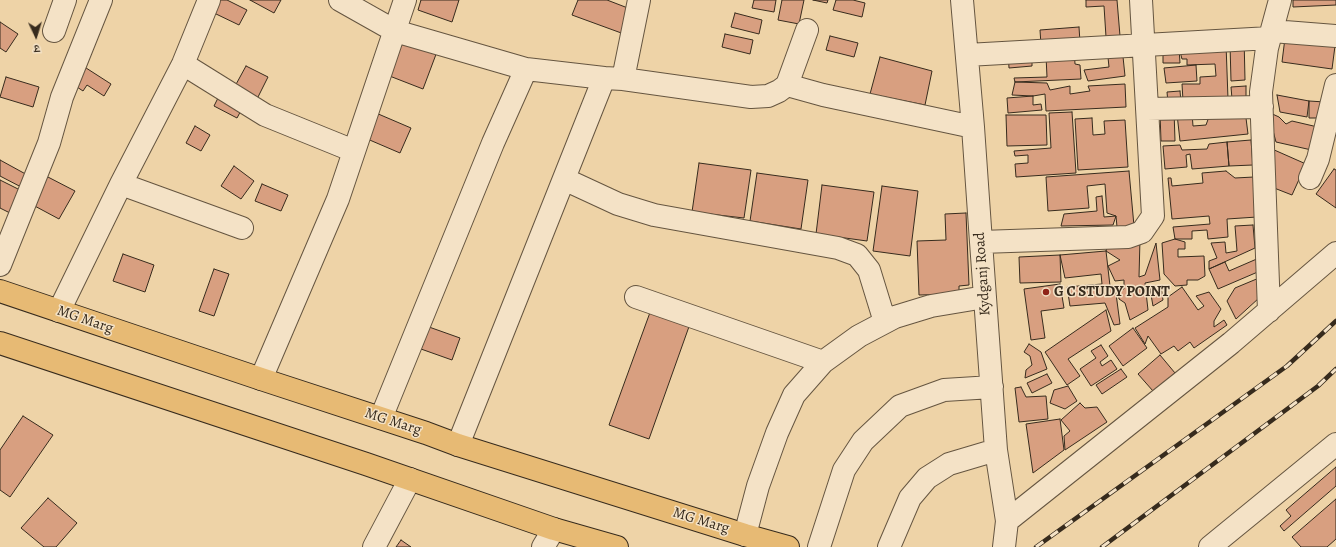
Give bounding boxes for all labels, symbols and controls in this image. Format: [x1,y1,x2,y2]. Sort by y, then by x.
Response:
north arrow [16,16,56,56]
text: उ [34,41,40,56]
street label: Kydganj Road [971,231,995,317]
place label: G C STUDY POINT [1054,283,1170,301]
marker: G C STUDY POINT [1041,287,1051,297]
street label: MG Marg [54,302,116,338]
street label: MG Marg [362,404,424,440]
street label: MG Marg [670,504,732,538]

